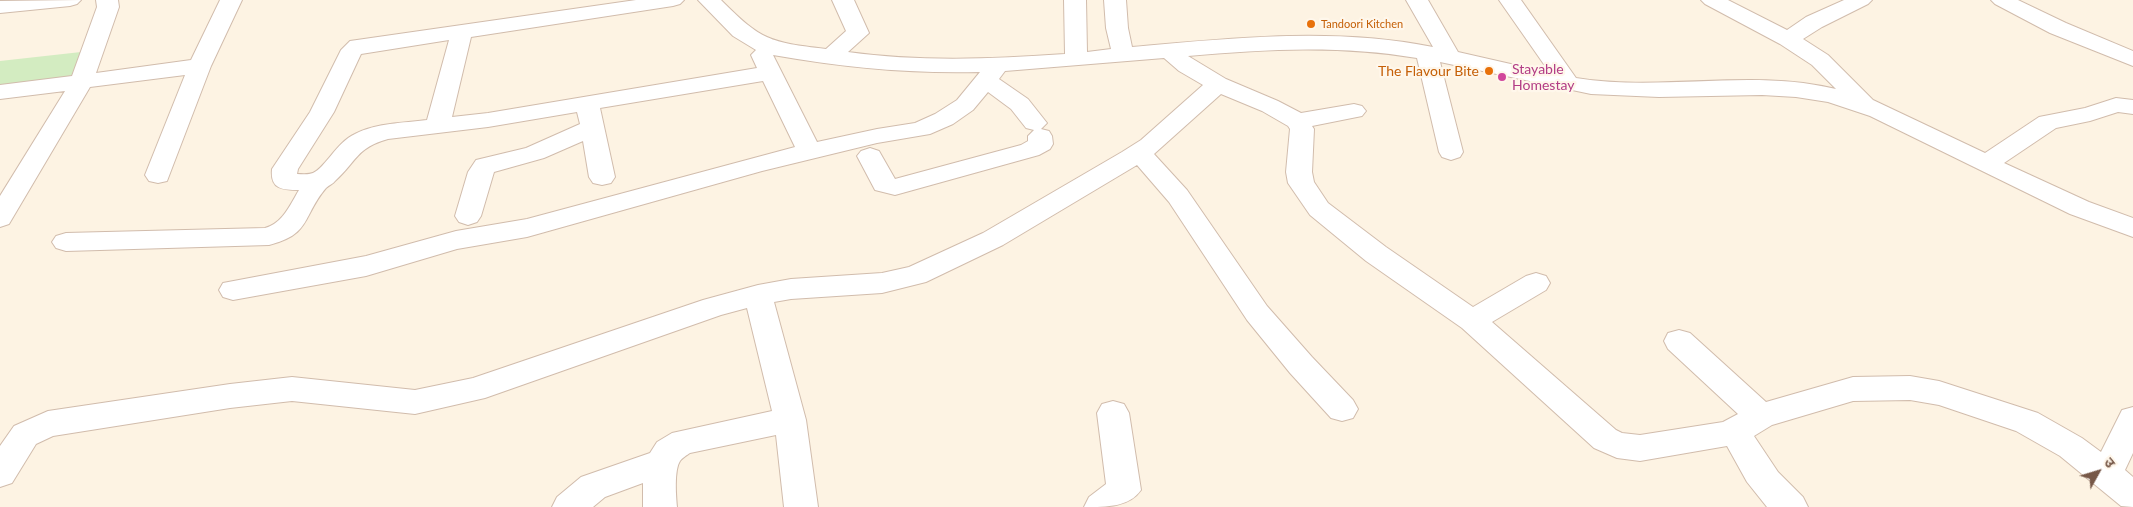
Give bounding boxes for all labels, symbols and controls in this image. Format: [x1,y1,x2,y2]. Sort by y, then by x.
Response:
place label: Tandoori Kitchen [1321,17,1403,31]
marker: Tandoori Kitchen [1305,18,1317,30]
place label: Stayable Homestay [1512,61,1574,94]
place label: The Flavour Bite [1378,63,1479,79]
marker: The Flavour Bite [1483,65,1495,77]
marker: Stayable Homestay [1496,71,1508,83]
north arrow [2073,447,2123,497]
text: उ [2101,454,2119,471]

